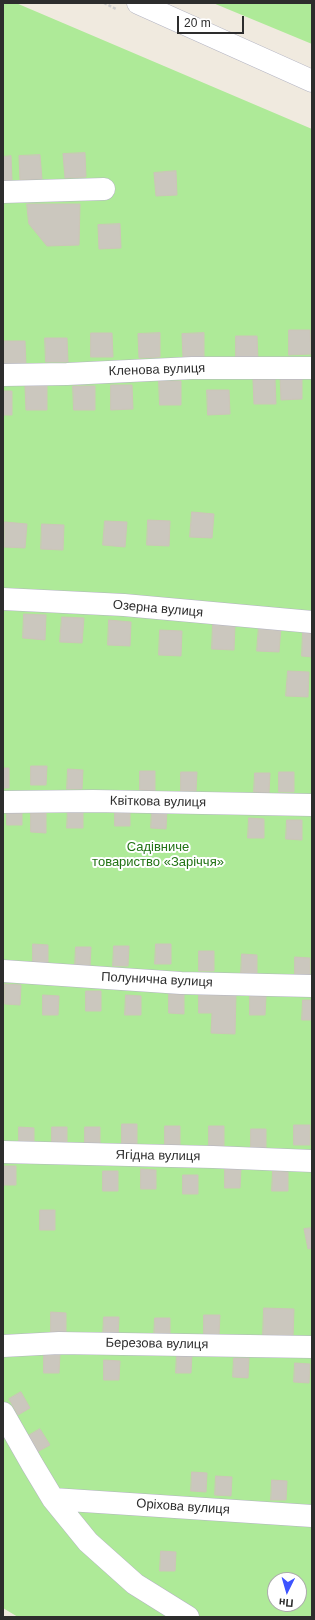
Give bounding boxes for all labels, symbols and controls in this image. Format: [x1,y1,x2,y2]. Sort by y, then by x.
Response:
scale bar [179,8,246,34]
text: 20 m [184,16,211,30]
street label: Кленова вулиця [108,361,206,379]
street label: Озерна вулиця [112,597,204,621]
street label: Квіткова вулиця [110,793,206,811]
park label: Садівниче товариство «Заріччя» [92,839,224,870]
street label: Полунична вулиця [101,969,213,991]
street label: Ягідна вулиця [115,1147,201,1165]
street label: Березова вулиця [105,1335,209,1353]
street label: Оріхова вулиця [136,1496,230,1518]
north arrow [267,1572,307,1612]
text: Пн [278,1596,294,1610]

